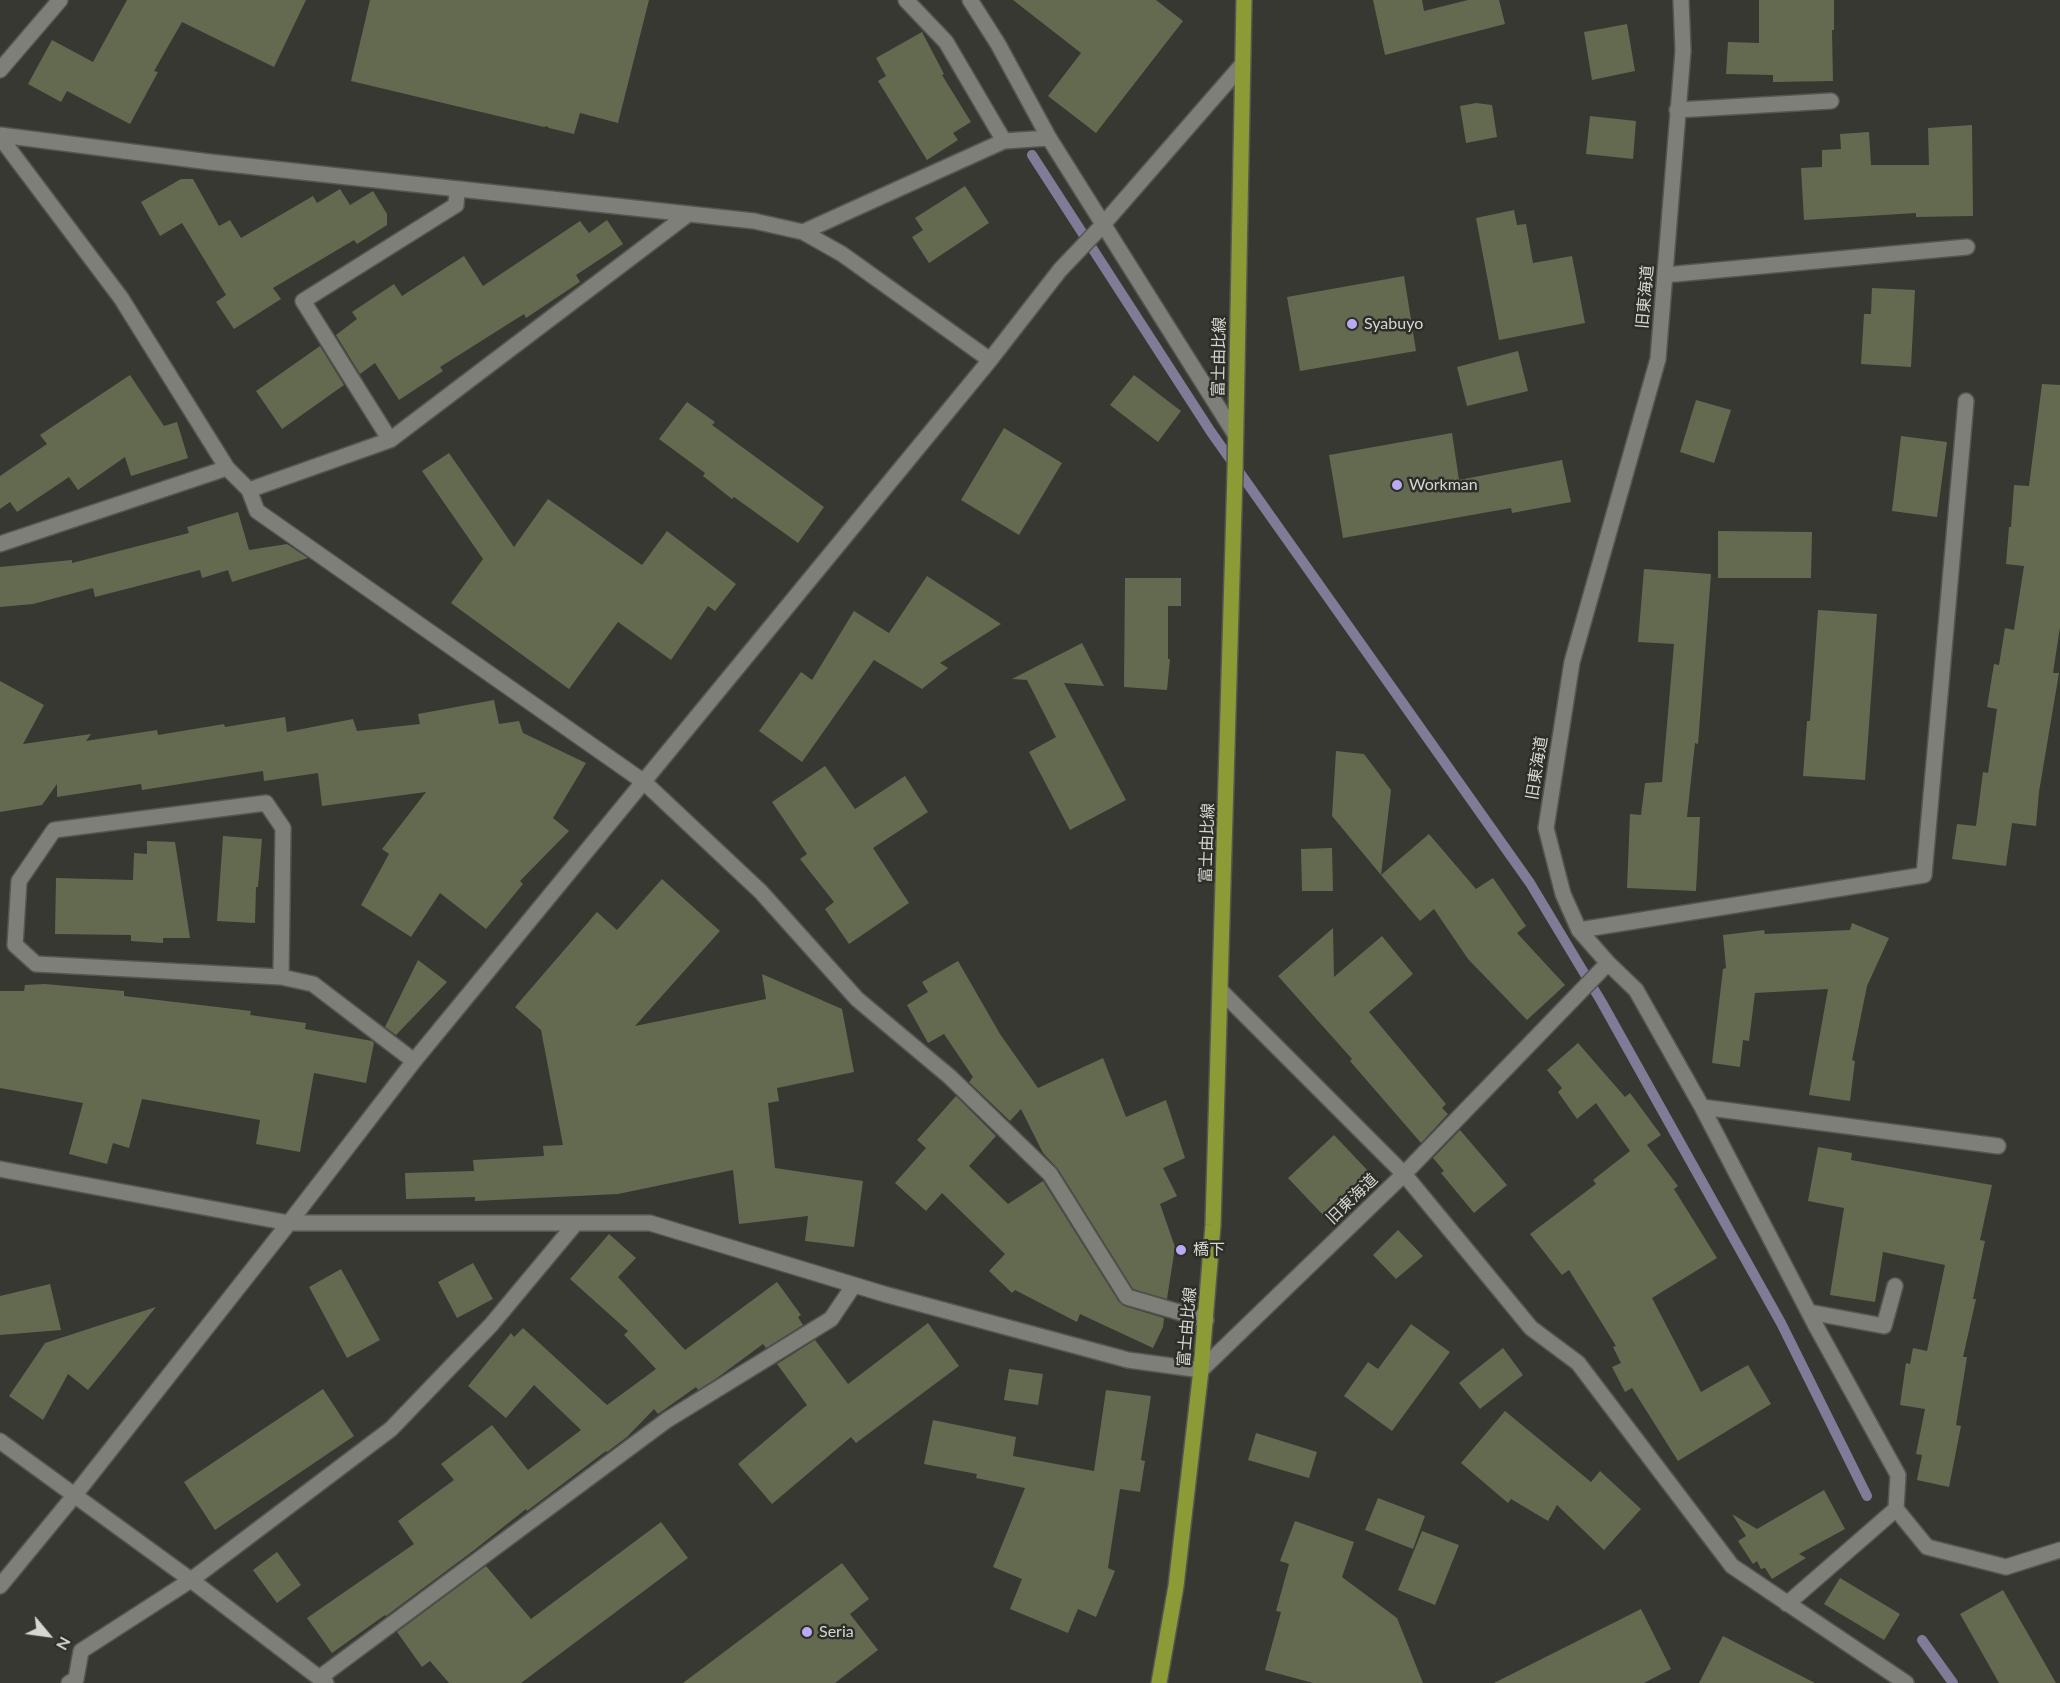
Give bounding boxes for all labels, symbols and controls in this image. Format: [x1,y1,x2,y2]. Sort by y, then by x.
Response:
street label: 旧東海道 [1633,264,1657,330]
place label: Syabuyo [1364,314,1423,334]
street label: 富士由比線 [1209,317,1229,397]
marker: Syabuyo [1345,317,1359,331]
place label: Workman [1409,475,1478,495]
marker: Workman [1390,478,1404,492]
street label: 旧東海道 [1523,735,1551,801]
street label: 富士由比線 [1196,803,1218,883]
street label: 旧東海道 [1322,1170,1382,1228]
place label: 橋下 [1193,1240,1225,1260]
marker: 橋下 [1174,1243,1188,1257]
street label: 富士由比線 [1174,1286,1200,1368]
north arrow [18,1605,78,1665]
place label: Seria [819,1622,854,1642]
marker: Seria [800,1625,814,1639]
text: N [53,1634,75,1654]

